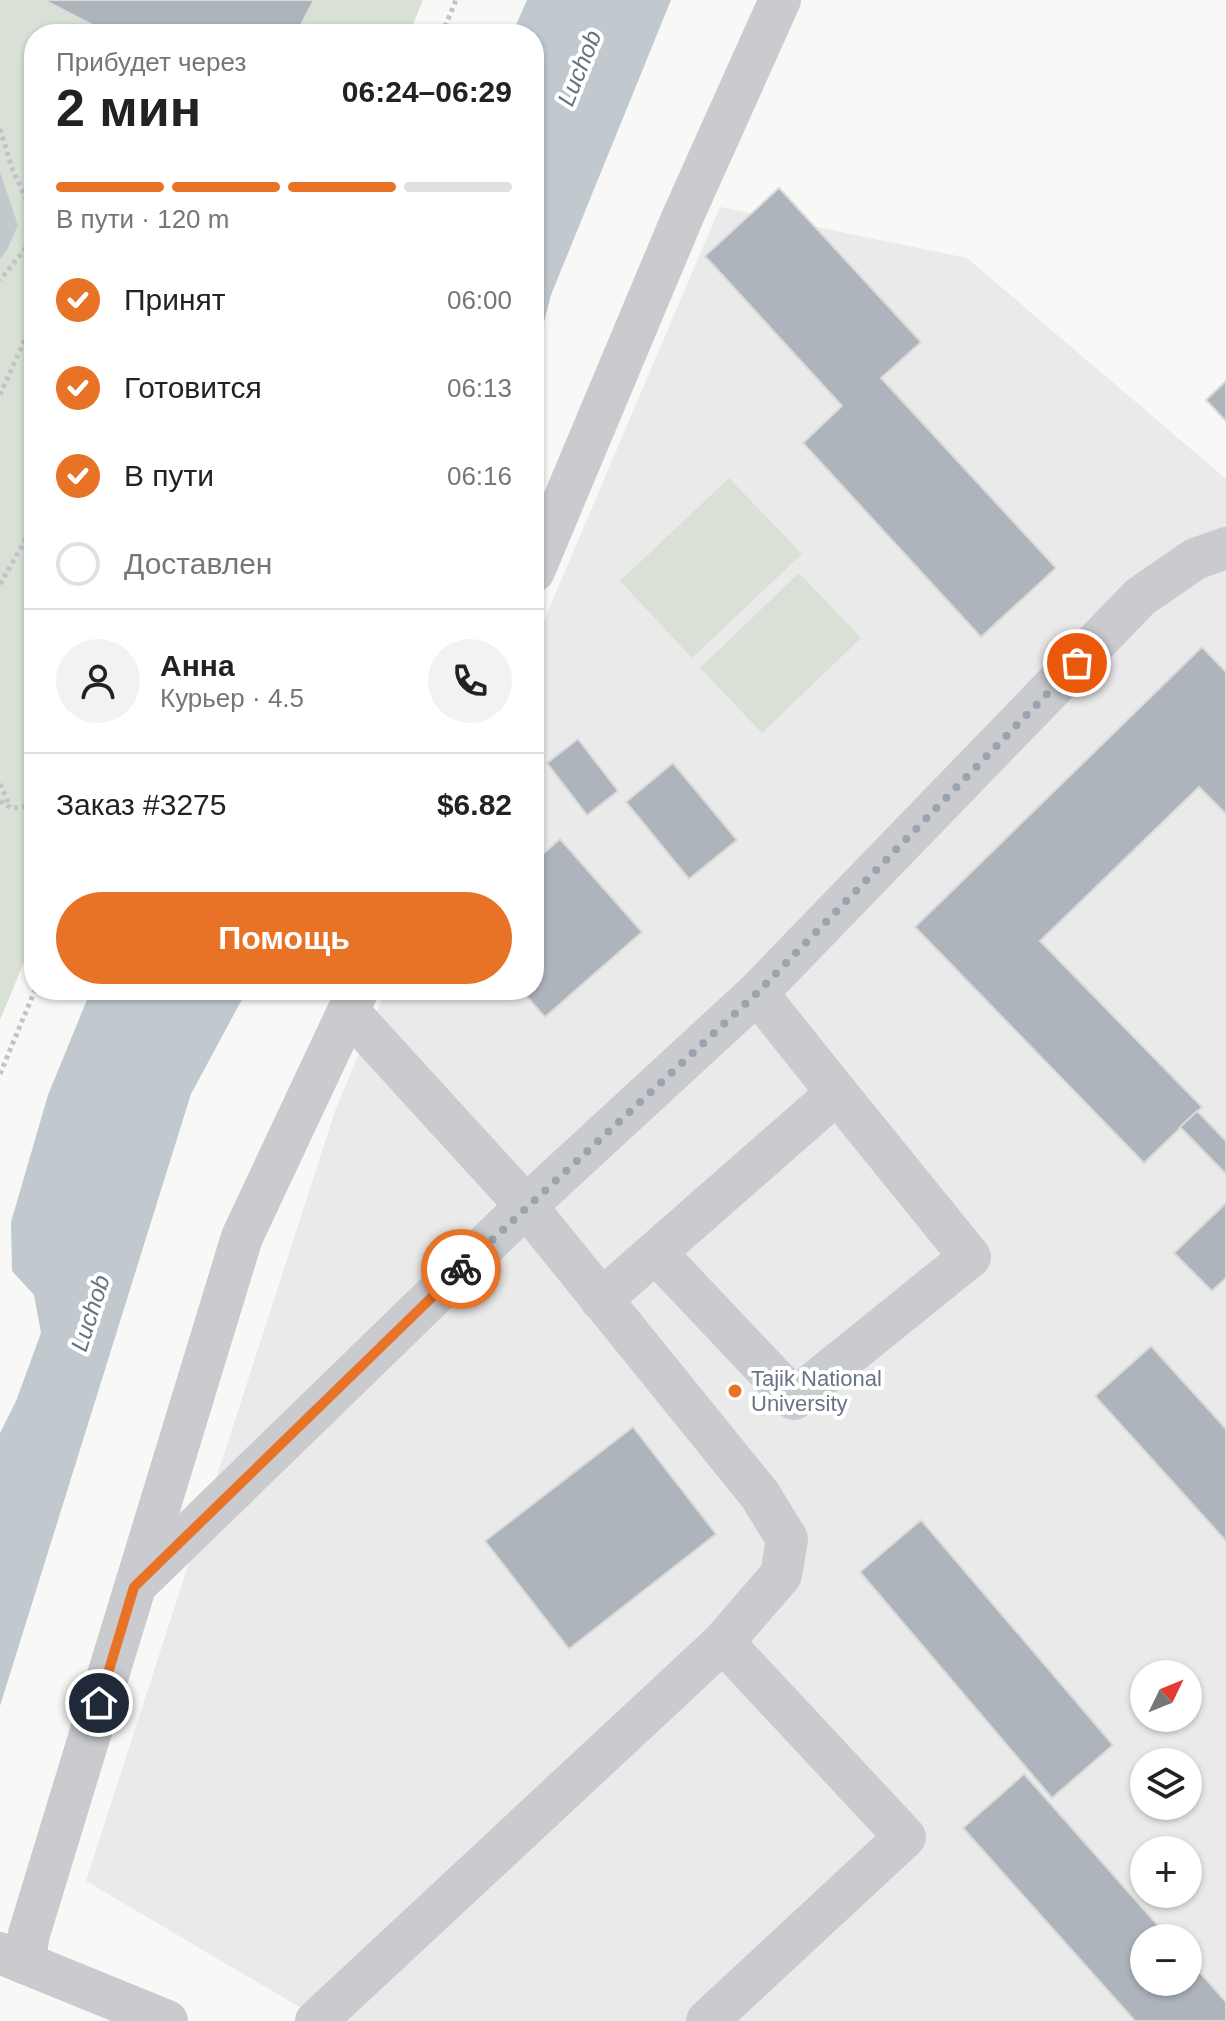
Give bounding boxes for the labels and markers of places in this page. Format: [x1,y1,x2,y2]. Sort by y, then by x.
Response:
pin [1043,629,1111,697]
place label: Tajik National University [751,1366,882,1416]
marker: Tajik National University [726,1382,744,1400]
pin [65,1669,133,1737]

